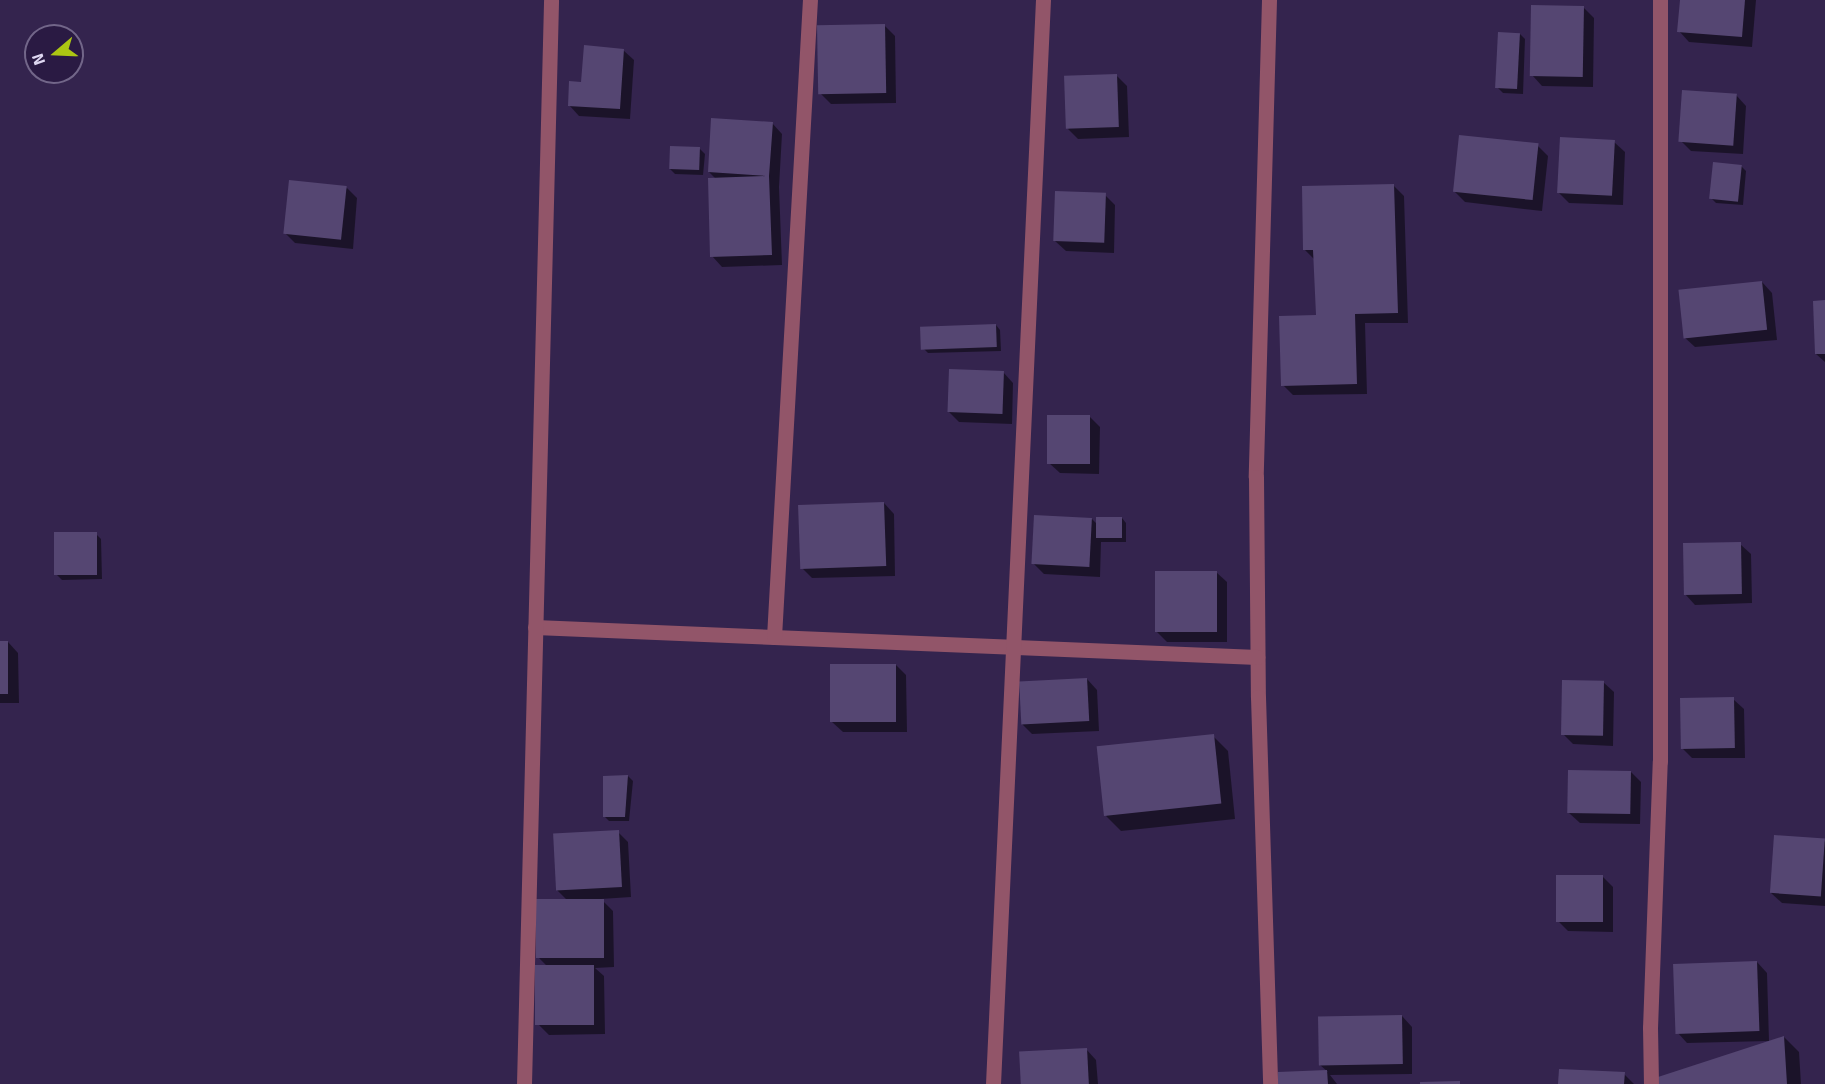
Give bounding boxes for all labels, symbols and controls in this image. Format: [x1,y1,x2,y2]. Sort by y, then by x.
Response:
north arrow [24,24,84,84]
text: N [28,51,50,68]

